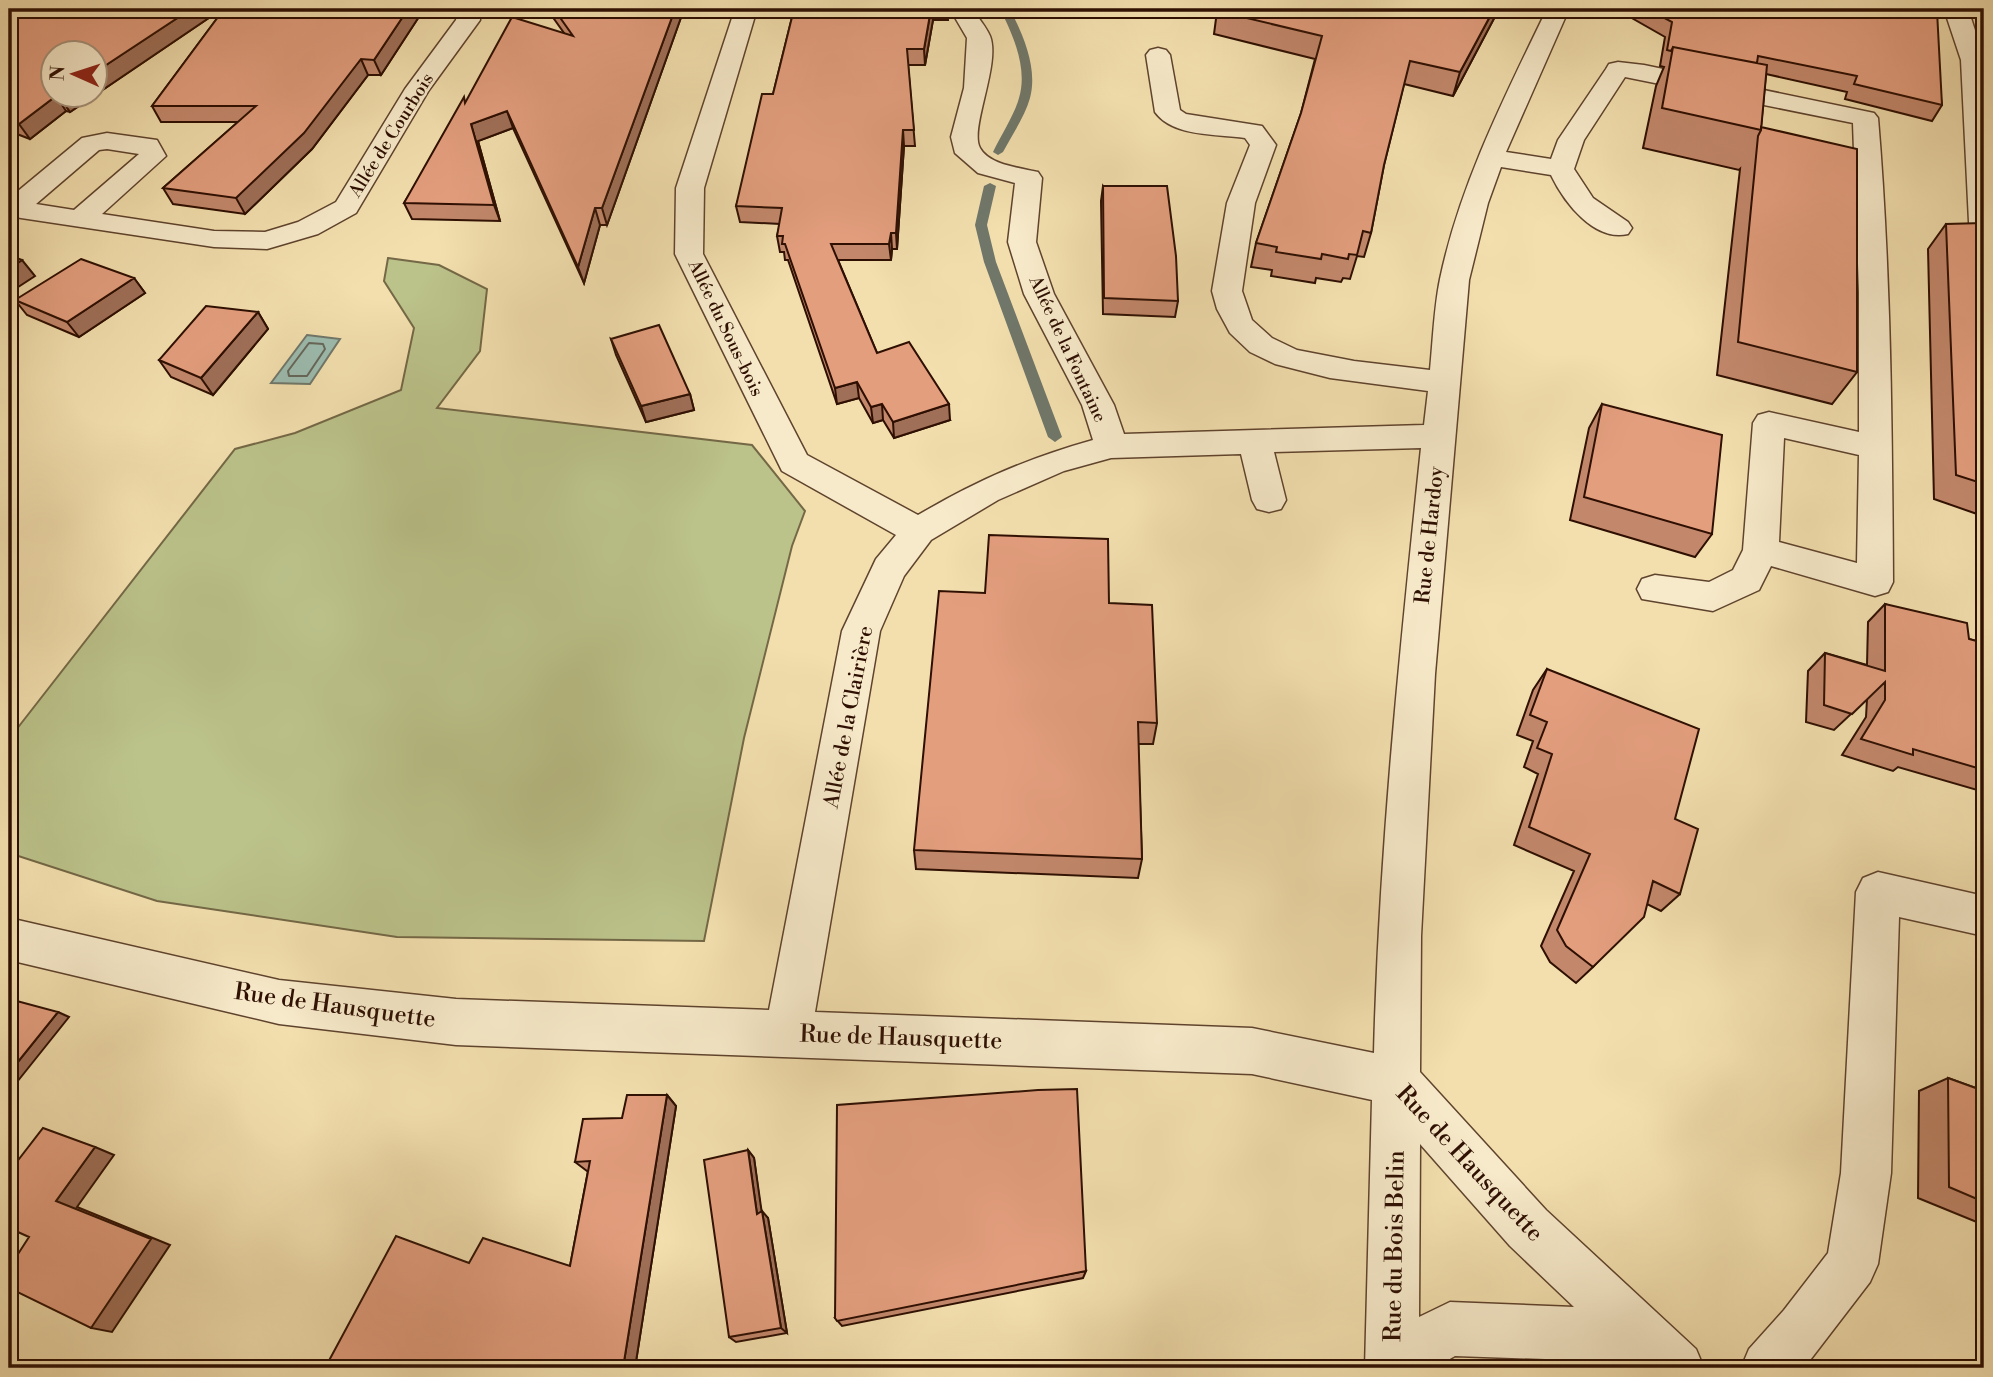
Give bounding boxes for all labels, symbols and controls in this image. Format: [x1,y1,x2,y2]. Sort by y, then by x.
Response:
north arrow [38,38,108,108]
text: N [46,65,70,81]
street label: Allée de Courbois [343,69,439,203]
street label: Allée du Sous-bois [682,255,769,400]
street label: Allée de la Fontaine [1023,271,1112,426]
street label: Rue de Hardoy [1410,464,1450,605]
street label: Allée de la Clairière [818,624,879,812]
street label: Rue de Hausquette [232,977,438,1035]
street label: Rue de Hausquette [799,1019,1003,1057]
street label: Rue de Hausquette [1389,1079,1550,1248]
street label: Rue du Bois Belin [1378,1150,1412,1342]

